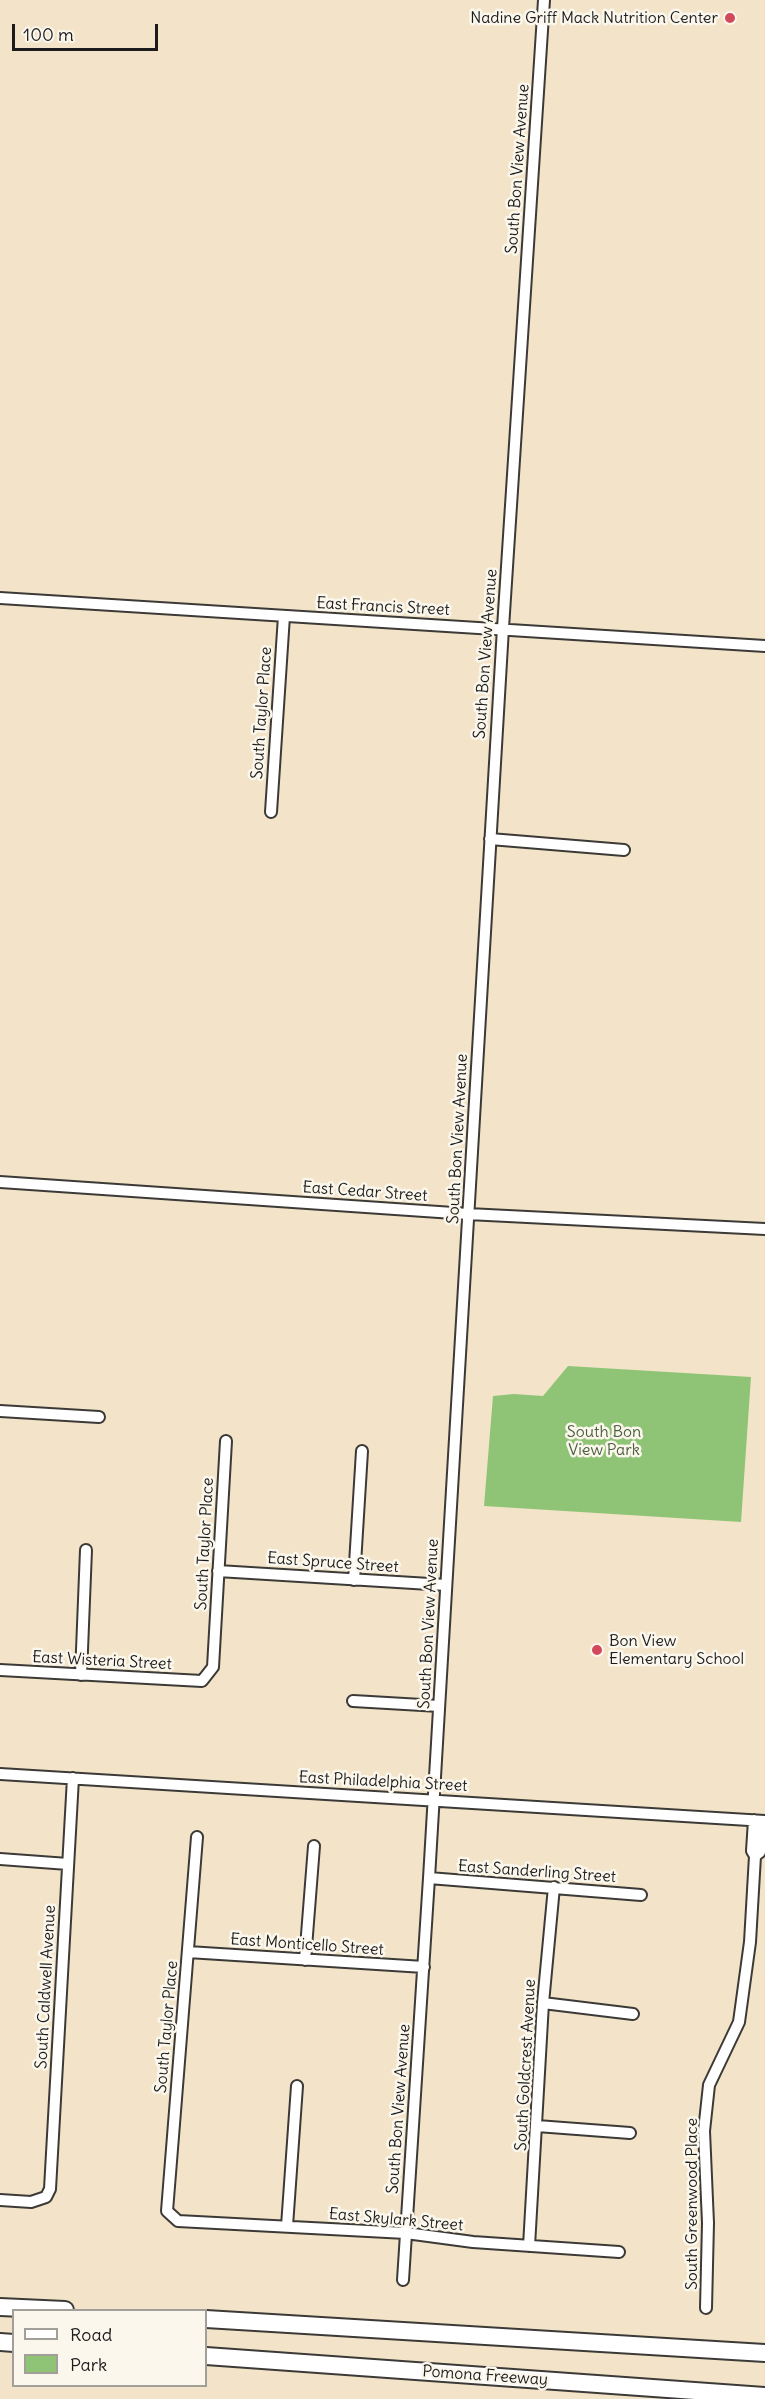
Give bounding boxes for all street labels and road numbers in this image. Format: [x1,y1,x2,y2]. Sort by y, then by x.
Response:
street label: South Bon View Avenue [502,83,534,255]
street label: South Bon View Avenue [470,568,502,740]
street label: East Francis Street [316,594,450,620]
street label: South Taylor Place [248,646,276,780]
street label: South Bon View Avenue [444,1053,472,1225]
street label: East Cedar Street [302,1178,428,1206]
street label: South Taylor Place [192,1477,218,1611]
street label: South Bon View Avenue [415,1538,443,1710]
street label: East Spruce Street [267,1549,399,1577]
street label: East Wisteria Street [32,1648,172,1674]
street label: East Philadelphia Street [298,1768,468,1796]
street label: East Sanderling Street [457,1857,617,1887]
street label: South Caldwell Avenue [32,1905,60,2069]
street label: East Monticello Street [230,1930,384,1960]
street label: South Taylor Place [152,1960,182,2094]
street label: South Goldcrest Avenue [512,1979,540,2151]
street label: South Bon View Avenue [383,2023,415,2195]
street label: South Greenwood Place [682,2118,702,2290]
street label: East Skylark Street [328,2205,464,2235]
street label: Pomona Freeway [422,2362,548,2390]

